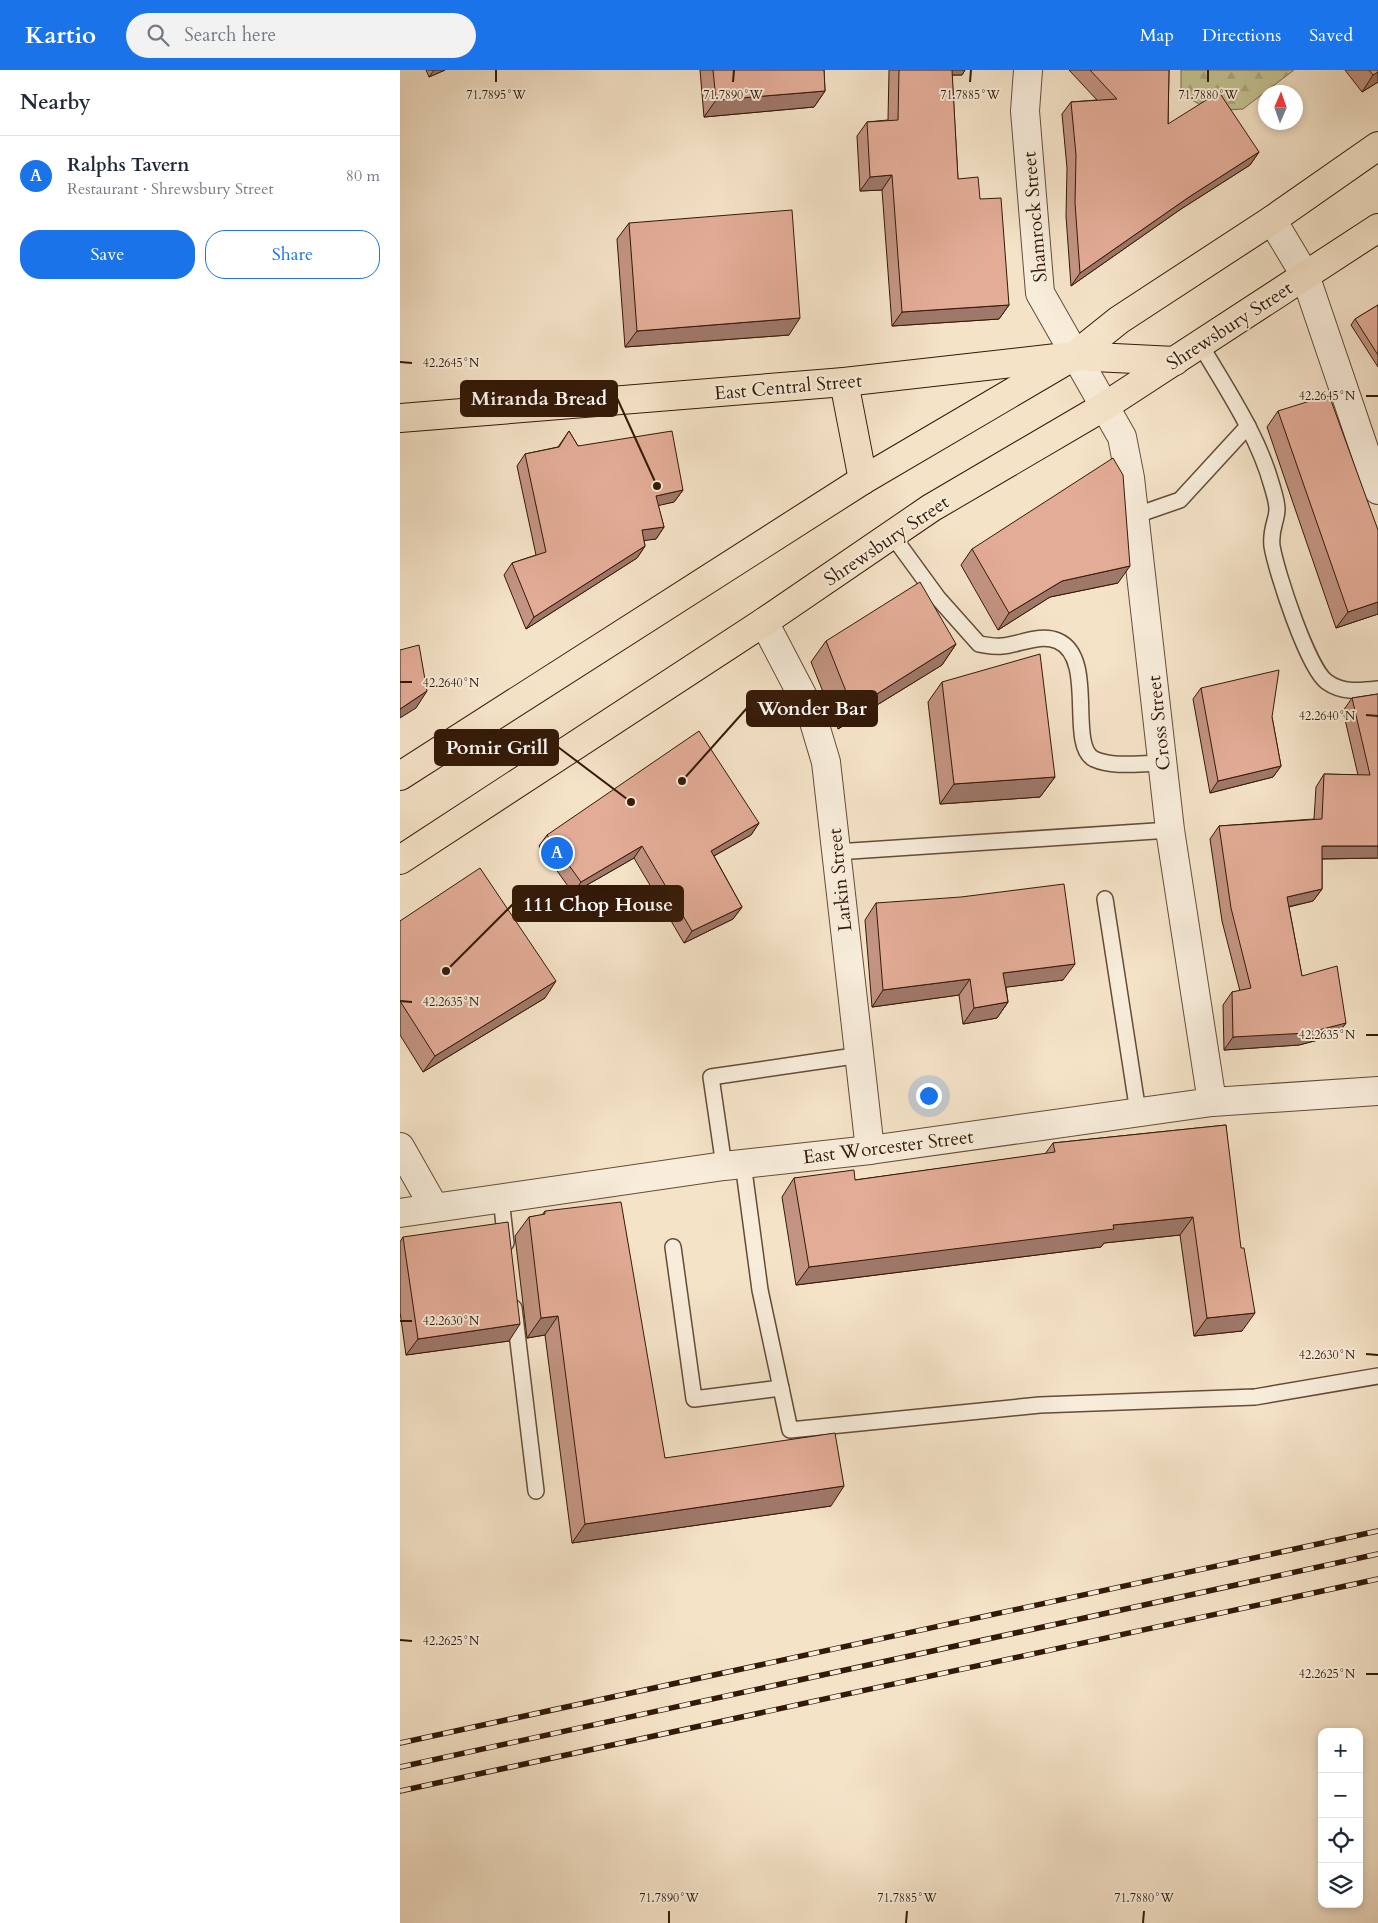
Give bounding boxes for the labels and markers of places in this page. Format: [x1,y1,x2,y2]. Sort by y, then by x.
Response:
callout: Miranda Bread [461,381,617,416]
callout: Wonder Bar [747,691,877,726]
callout: Pomir Grill [435,730,558,765]
pin: A [541,834,573,872]
callout: 111 Chop House [513,886,683,921]

